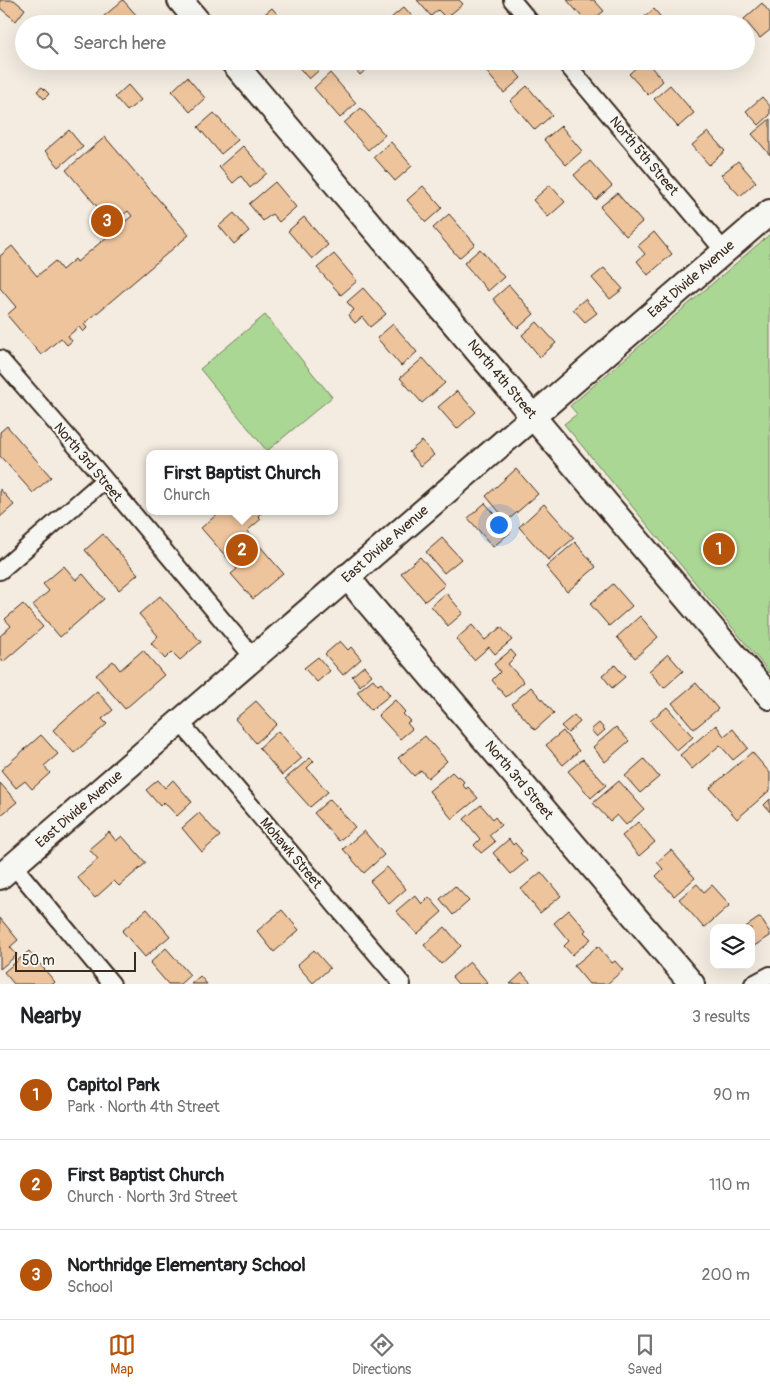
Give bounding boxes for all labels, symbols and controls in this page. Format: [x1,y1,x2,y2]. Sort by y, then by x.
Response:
search box [15,15,755,70]
icon: search [33,29,61,57]
text: Search here [73,31,166,55]
street label: North 5th Street [606,113,682,199]
pin: 3 [91,202,123,240]
street label: East Divide Avenue [644,237,738,321]
street label: North 4th Street [464,336,540,422]
street label: North 3rd Street [50,419,126,505]
popup [146,450,338,515]
text: First Baptist Church [163,461,321,485]
text: Church [163,485,210,505]
street label: East Divide Avenue [338,502,432,586]
your location [486,512,512,538]
pin: 1 [703,530,735,568]
pin: 2 [226,531,258,569]
street label: North 3rd Street [481,737,557,823]
street label: East Divide Avenue [32,767,126,851]
street label: Mohawk Street [257,814,326,892]
map controls [710,924,755,969]
button: layers [710,924,755,969]
scale bar [15,949,136,972]
text: 50 m [22,952,55,969]
text: Nearby [20,1003,81,1030]
text: 3 results [692,1007,750,1027]
text: Capitol Park [67,1073,160,1097]
text: 1 [33,1085,39,1105]
text: 90 m [713,1085,750,1105]
text: Park · North 4th Street [67,1097,220,1117]
text: First Baptist Church [67,1163,224,1187]
text: 2 [32,1175,40,1195]
text: 110 m [709,1175,750,1195]
text: Church · North 3rd Street [67,1187,237,1207]
text: Northridge Elementary School [67,1253,306,1277]
text: 3 [32,1265,40,1285]
text: 200 m [702,1265,750,1285]
text: School [67,1277,113,1297]
tab: Map [108,1331,136,1378]
tab: Directions [352,1331,411,1378]
tab: Saved [627,1331,662,1378]

